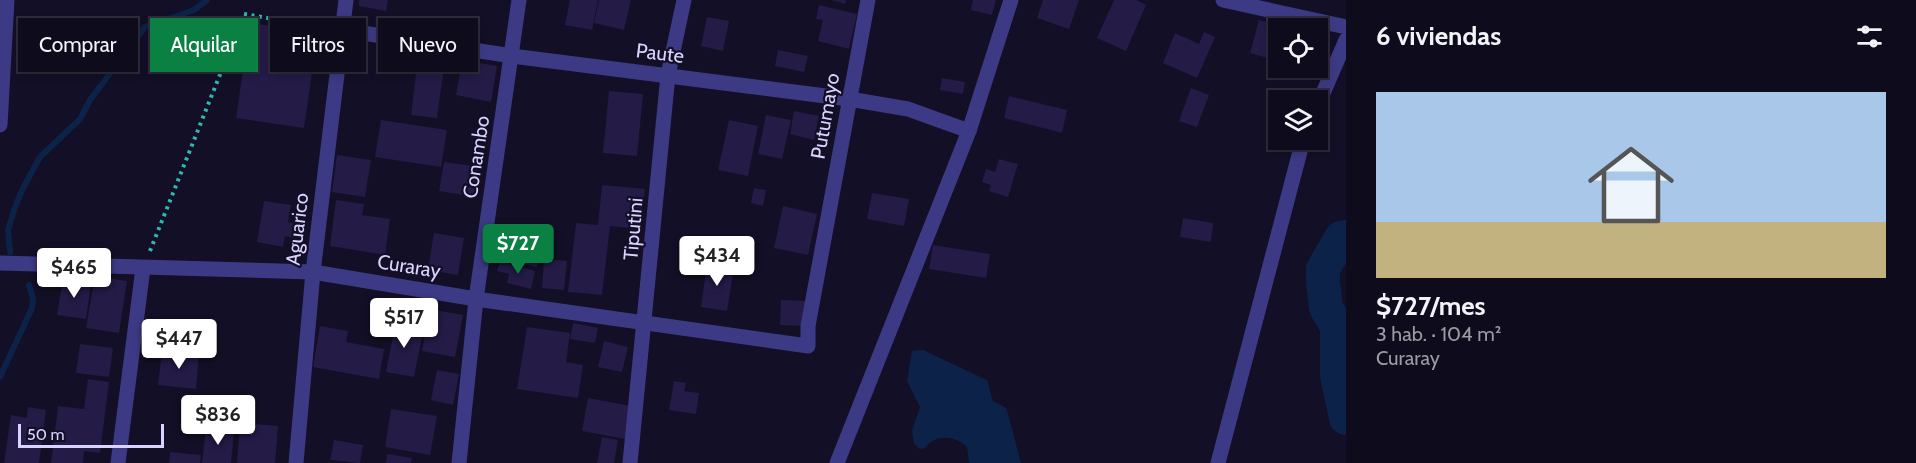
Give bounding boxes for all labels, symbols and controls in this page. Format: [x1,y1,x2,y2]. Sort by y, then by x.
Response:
chip: Comprar [18,18,138,72]
chip: Alquilar [150,18,258,72]
chip: Filtros [270,18,366,72]
chip: Nuevo [378,18,478,72]
map controls [1268,18,1328,150]
button: locate [1268,18,1328,78]
text: 6 viviendas [1376,20,1501,52]
icon: filters [1853,20,1886,53]
street label: Paute [635,38,685,68]
street label: Putumayo [806,71,844,161]
button: layers [1268,90,1328,150]
street label: Conambo [458,114,494,200]
icon: home [1577,131,1685,239]
street label: Aguarico [281,191,313,267]
street label: Tiputini [618,197,648,261]
pin: $727 [482,224,554,275]
text: $727 [497,231,539,255]
pin: $434 [681,236,753,287]
text: $434 [693,243,741,267]
pin: $465 [38,248,110,299]
street label: Curaray [376,249,442,283]
text: $465 [51,255,97,279]
text: $727/mes [1376,290,1486,322]
pin: $517 [368,298,440,349]
text: $517 [384,305,424,329]
pin: $447 [143,319,215,370]
text: 3 hab. · 104 m² [1376,322,1501,346]
text: $447 [156,326,202,350]
text: Curaray [1376,346,1440,370]
pin: $836 [182,395,254,446]
text: $836 [195,402,241,426]
scale bar [18,421,164,448]
text: 50 m [27,425,64,444]

